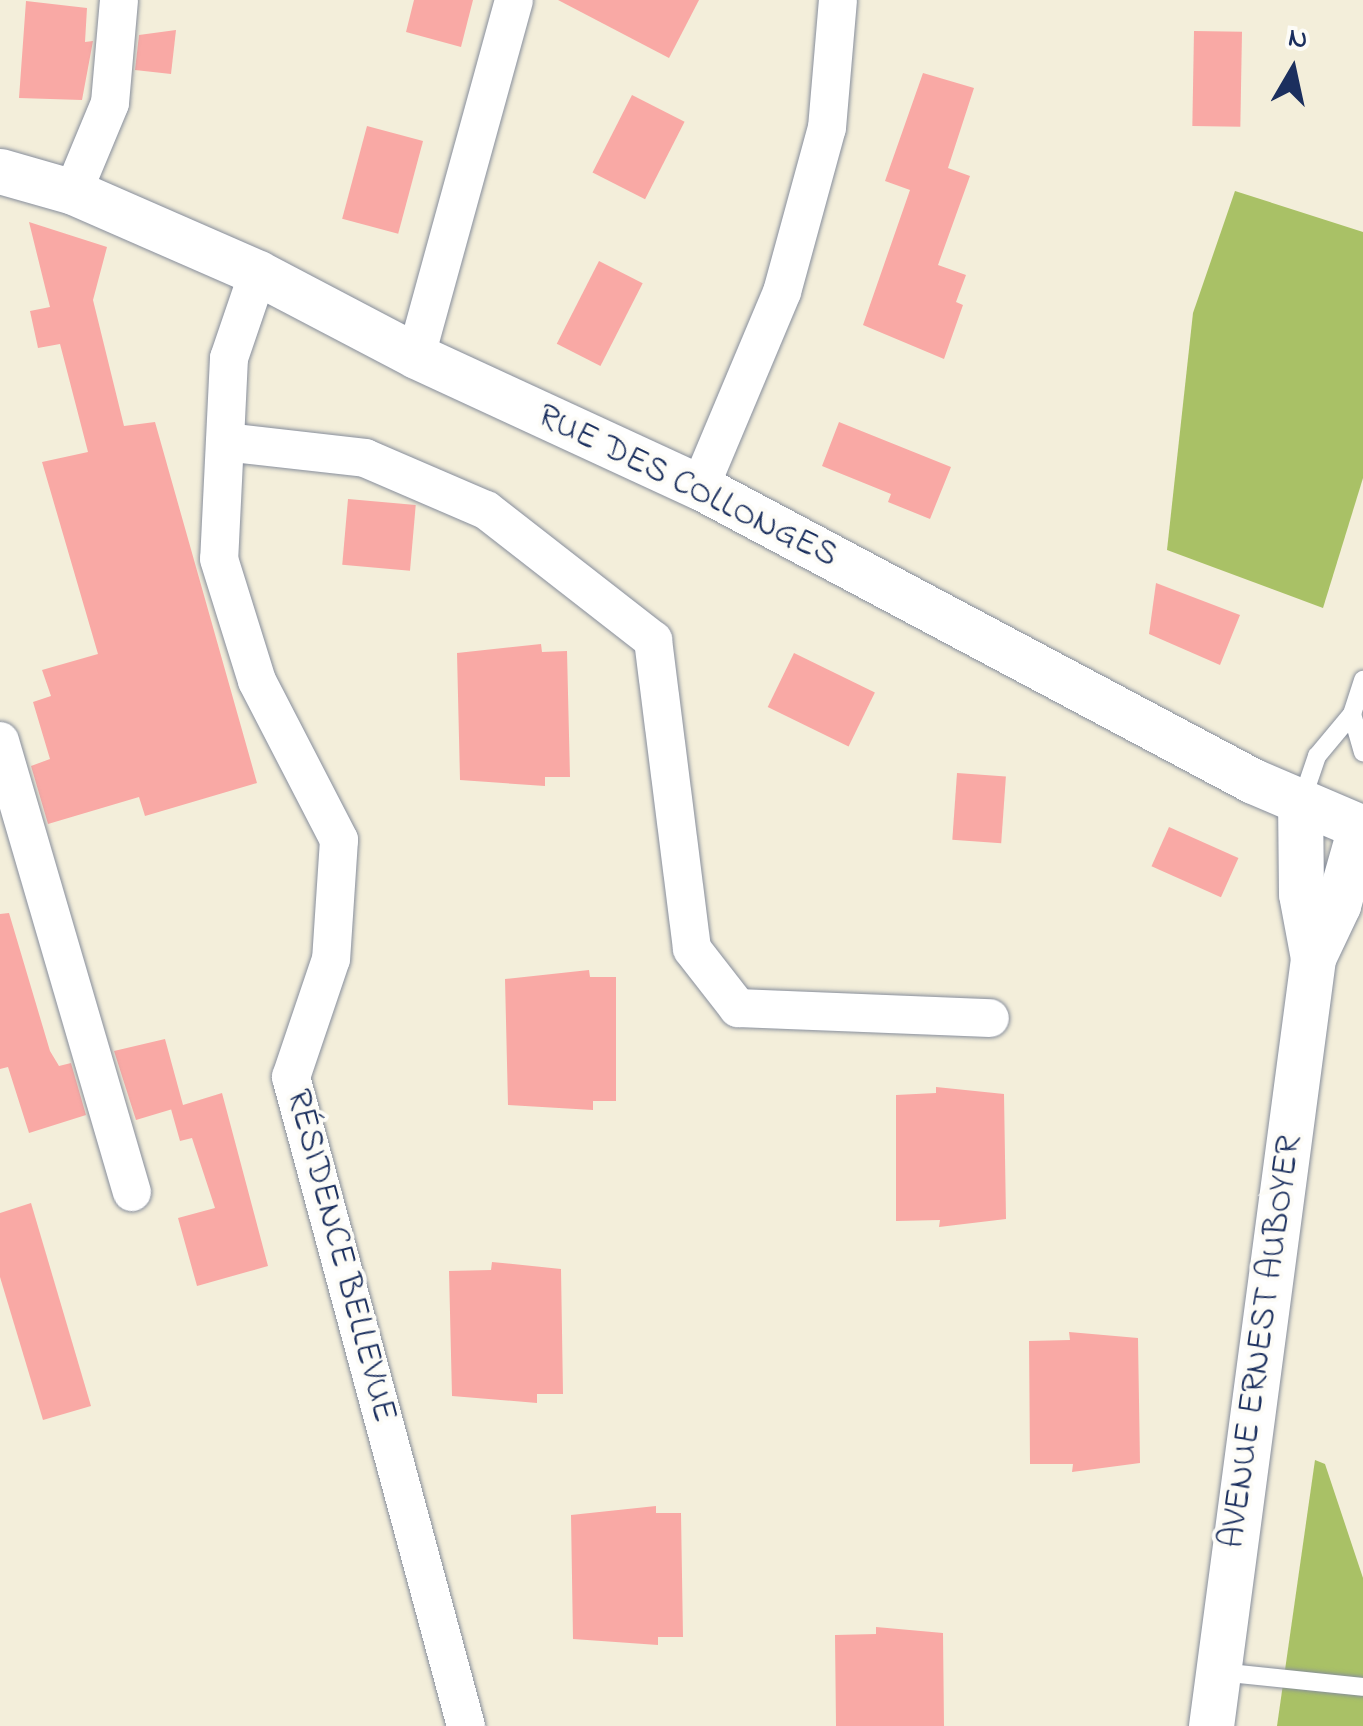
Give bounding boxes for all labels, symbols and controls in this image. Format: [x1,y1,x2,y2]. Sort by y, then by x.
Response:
text: N [1285,18,1310,62]
north arrow [1243,20,1343,120]
street label: RUE DES COLLONGES [530,396,844,578]
street label: RÉSIDENCE BELLEVUE [275,1085,405,1427]
street label: AVENUE ERNEST AUBOYER [1212,1133,1312,1551]

